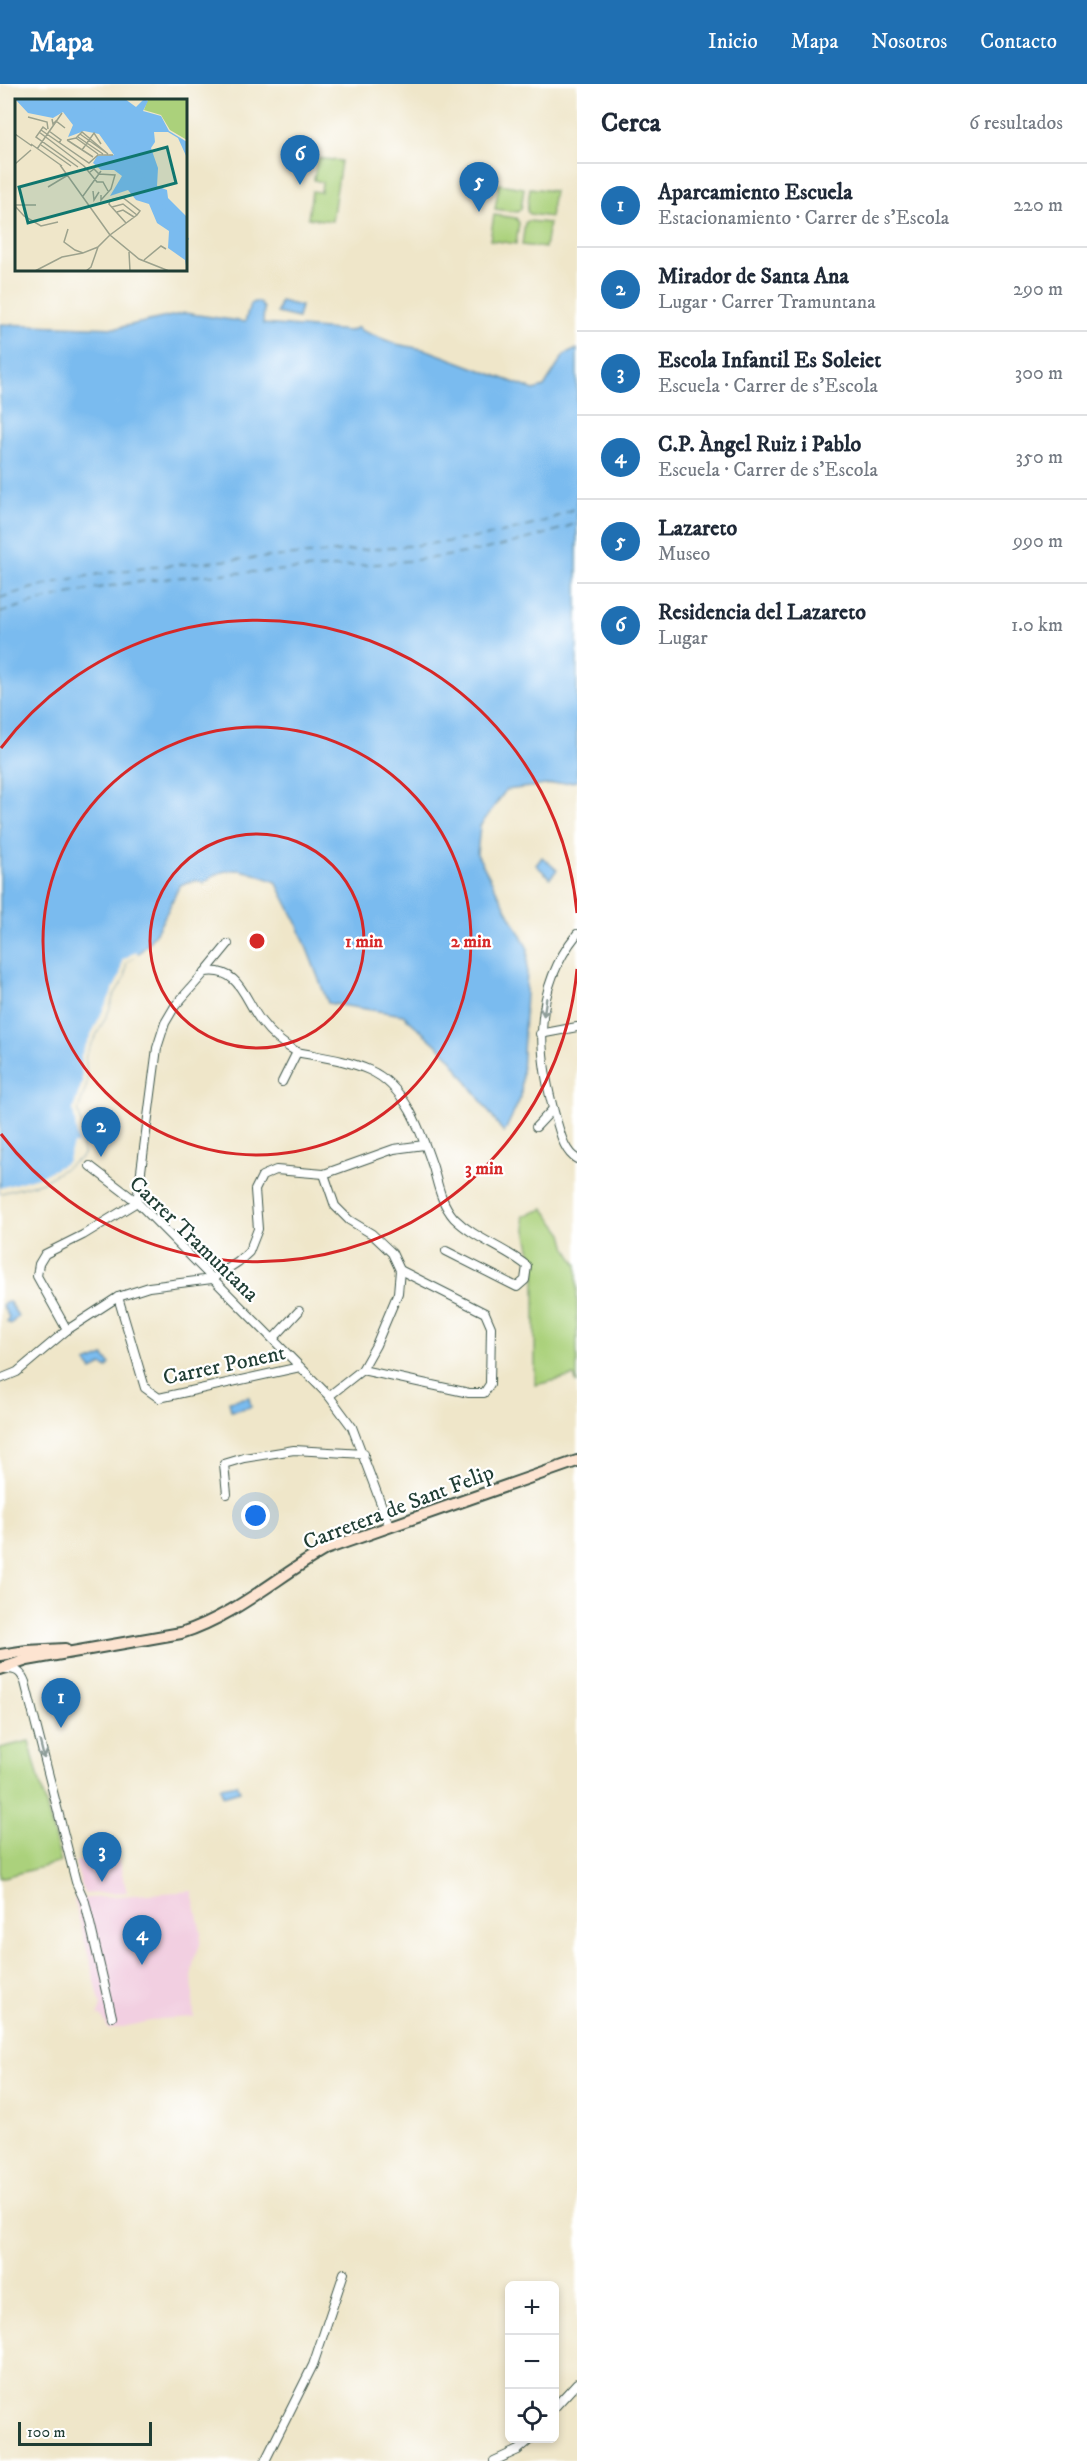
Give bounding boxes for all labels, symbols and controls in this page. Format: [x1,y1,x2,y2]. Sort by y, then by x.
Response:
text: Mapa [30,25,93,60]
text: Inicio [708,29,758,55]
text: Mapa [791,29,838,55]
text: Nosotros [871,29,947,55]
text: Contacto [980,29,1057,55]
inset map [15,99,188,272]
text: Cerca [601,107,661,140]
text: 6 resultados [969,111,1063,136]
pin: 6 [280,135,320,185]
pin: 5 [460,162,498,212]
text: Aparcamiento Escuela [658,179,853,206]
text: 1 [617,193,624,218]
text: 220 m [1013,193,1063,218]
text: Estacionamiento · Carrer de s'Escola [658,206,949,231]
text: Mirador de Santa Ana [658,263,849,290]
text: 2 [616,277,625,302]
text: 290 m [1013,277,1063,302]
text: Lugar · Carrer Tramuntana [658,290,876,315]
text: Escola Infantil Es Soleiet [658,347,881,374]
text: 3 [617,361,624,386]
text: 300 m [1015,361,1063,386]
text: Escuela · Carrer de s'Escola [658,374,878,399]
text: C.P. Àngel Ruiz i Pablo [658,431,861,458]
text: 4 [615,445,626,470]
text: 350 m [1016,445,1063,470]
text: Escuela · Carrer de s'Escola [658,458,878,483]
text: Lazareto [658,515,737,542]
text: 5 [616,529,625,554]
text: 990 m [1013,529,1063,554]
text: Museo [658,542,710,567]
text: Residencia del Lazareto [658,599,866,626]
text: 6 [615,613,626,638]
text: 1.0 km [1011,613,1063,638]
text: Lugar [658,626,708,651]
centre of rings [247,931,267,951]
text: 1 min [345,931,384,953]
text: 2 min [451,931,492,953]
one-way arrow [539,997,550,1017]
pin: 2 [82,1108,120,1157]
text: 3 min [465,1158,504,1180]
street label: Carrer Tramuntana [123,1170,265,1308]
street label: Carrer Ponent [161,1339,288,1392]
street label: Carretera de Sant Felip [299,1459,498,1556]
your location [241,1501,270,1530]
pin: 1 [42,1678,80,1728]
one-way arrow [37,1740,49,1759]
pin: 3 [82,1832,122,1882]
pin: 4 [122,1916,162,1965]
map controls [505,2281,559,2443]
button: + [505,2281,559,2335]
button: − [505,2335,559,2389]
button: locate [505,2389,559,2443]
scale bar [18,2419,152,2446]
text: 100 m [27,2422,66,2442]

